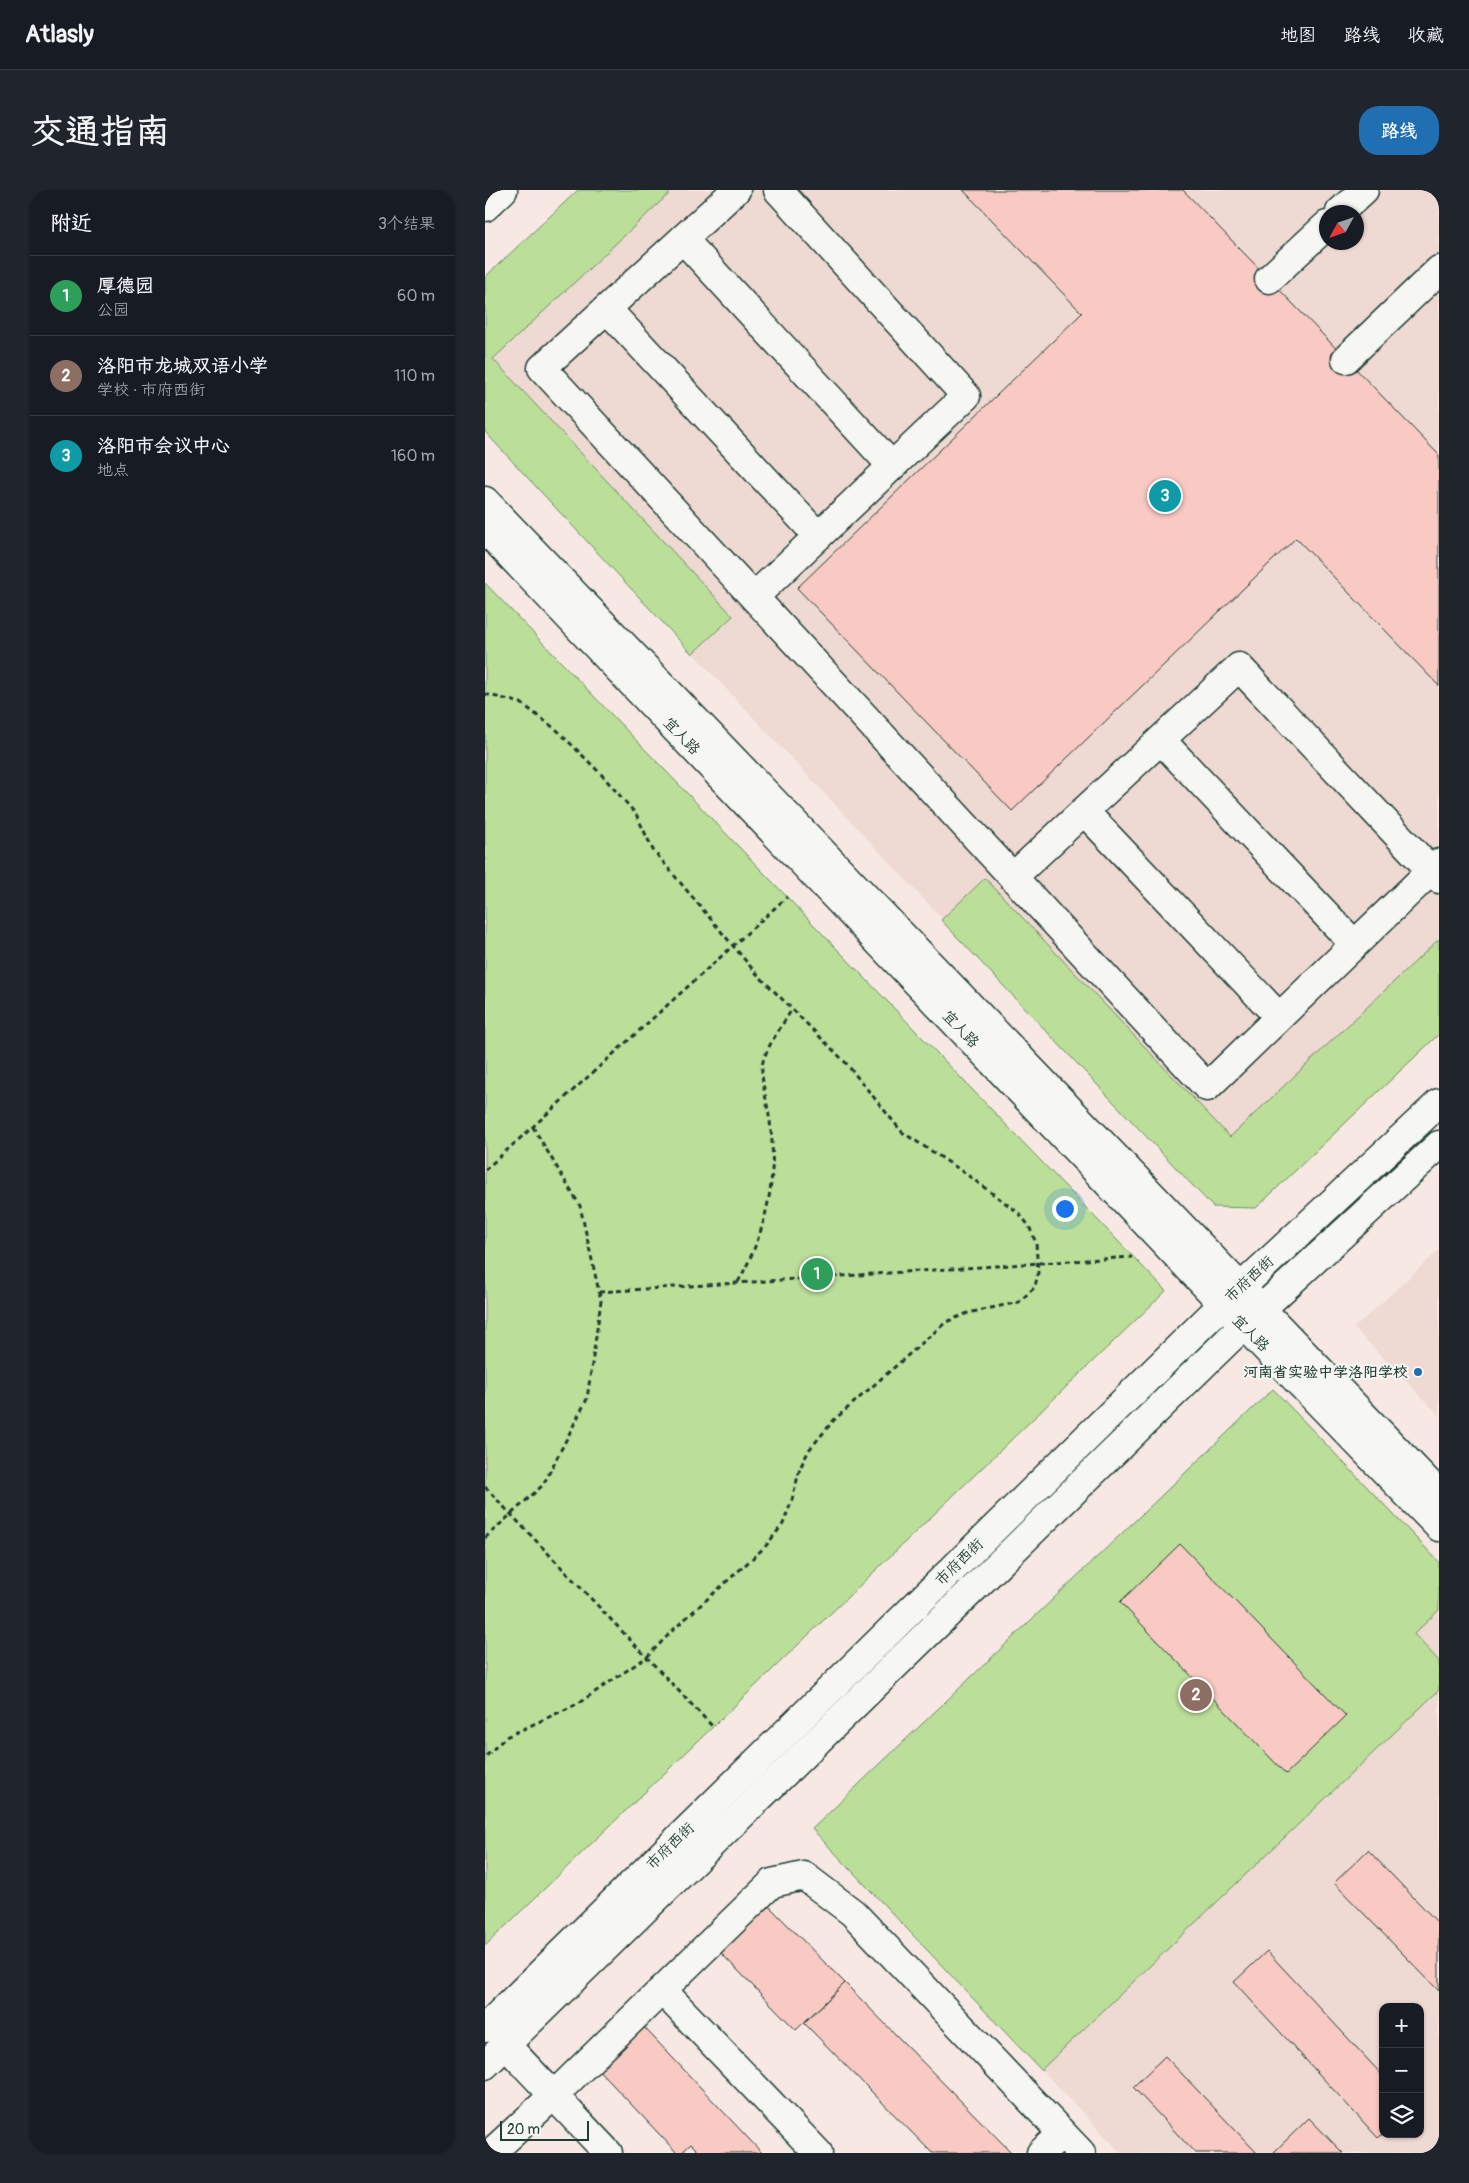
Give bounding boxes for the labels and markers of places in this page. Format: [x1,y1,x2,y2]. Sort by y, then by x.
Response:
pin: 3 [1149,477,1181,515]
pin: 1 [801,1255,833,1293]
place label: 河南省实验中学洛阳学校 [1243,1363,1408,1382]
marker: 河南省实验中学洛阳学校 [1412,1366,1424,1378]
pin: 2 [1180,1676,1212,1714]

